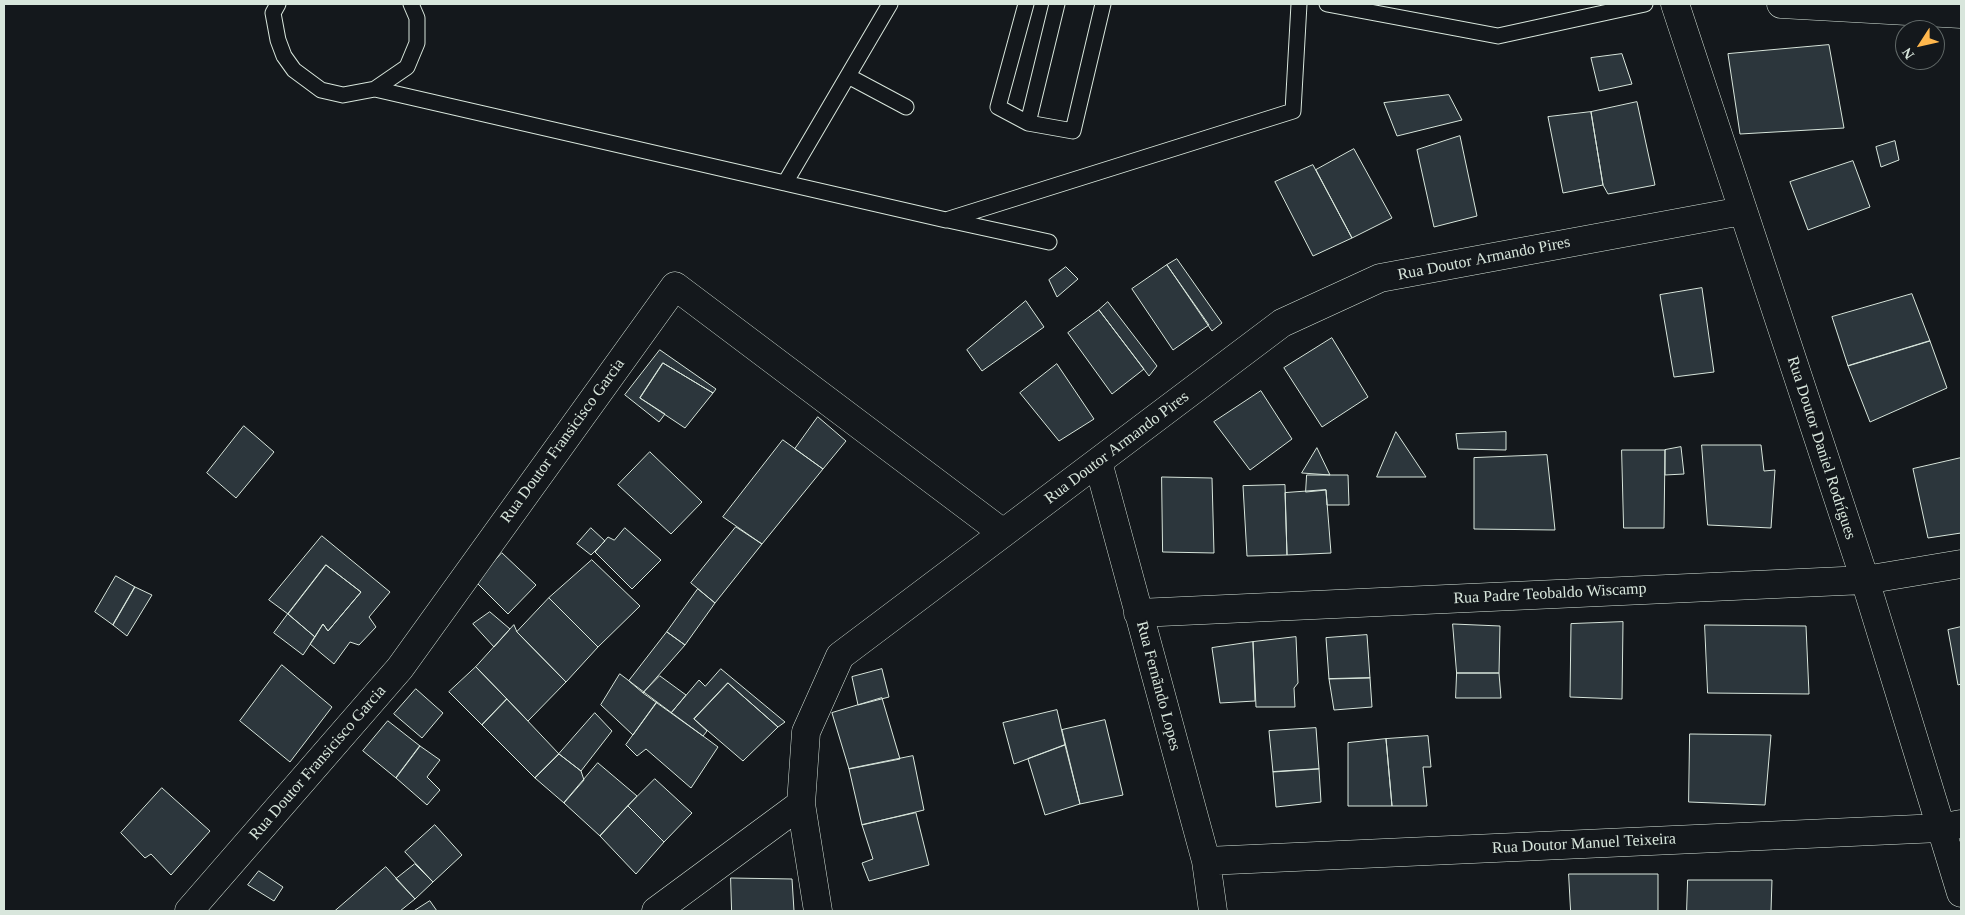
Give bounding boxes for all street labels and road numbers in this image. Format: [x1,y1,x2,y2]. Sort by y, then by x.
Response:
street label: Rua Doutor Armando Pires [1396,233,1572,285]
street label: Rua Doutor Daniel Rodrígues [1782,354,1860,542]
street label: Rua Doutor Fransicisco Garcia [497,355,629,527]
street label: Rua Doutor Armando Pires [1041,388,1193,508]
street label: Rua Padre Teobaldo Wiscamp [1453,579,1647,609]
street label: Rua Fernãndo Lopes [1131,619,1185,753]
street label: Rua Doutor Fransicisco Garcia [246,682,390,844]
street label: Rua Doutor Manuel Teixeira [1492,830,1676,858]

